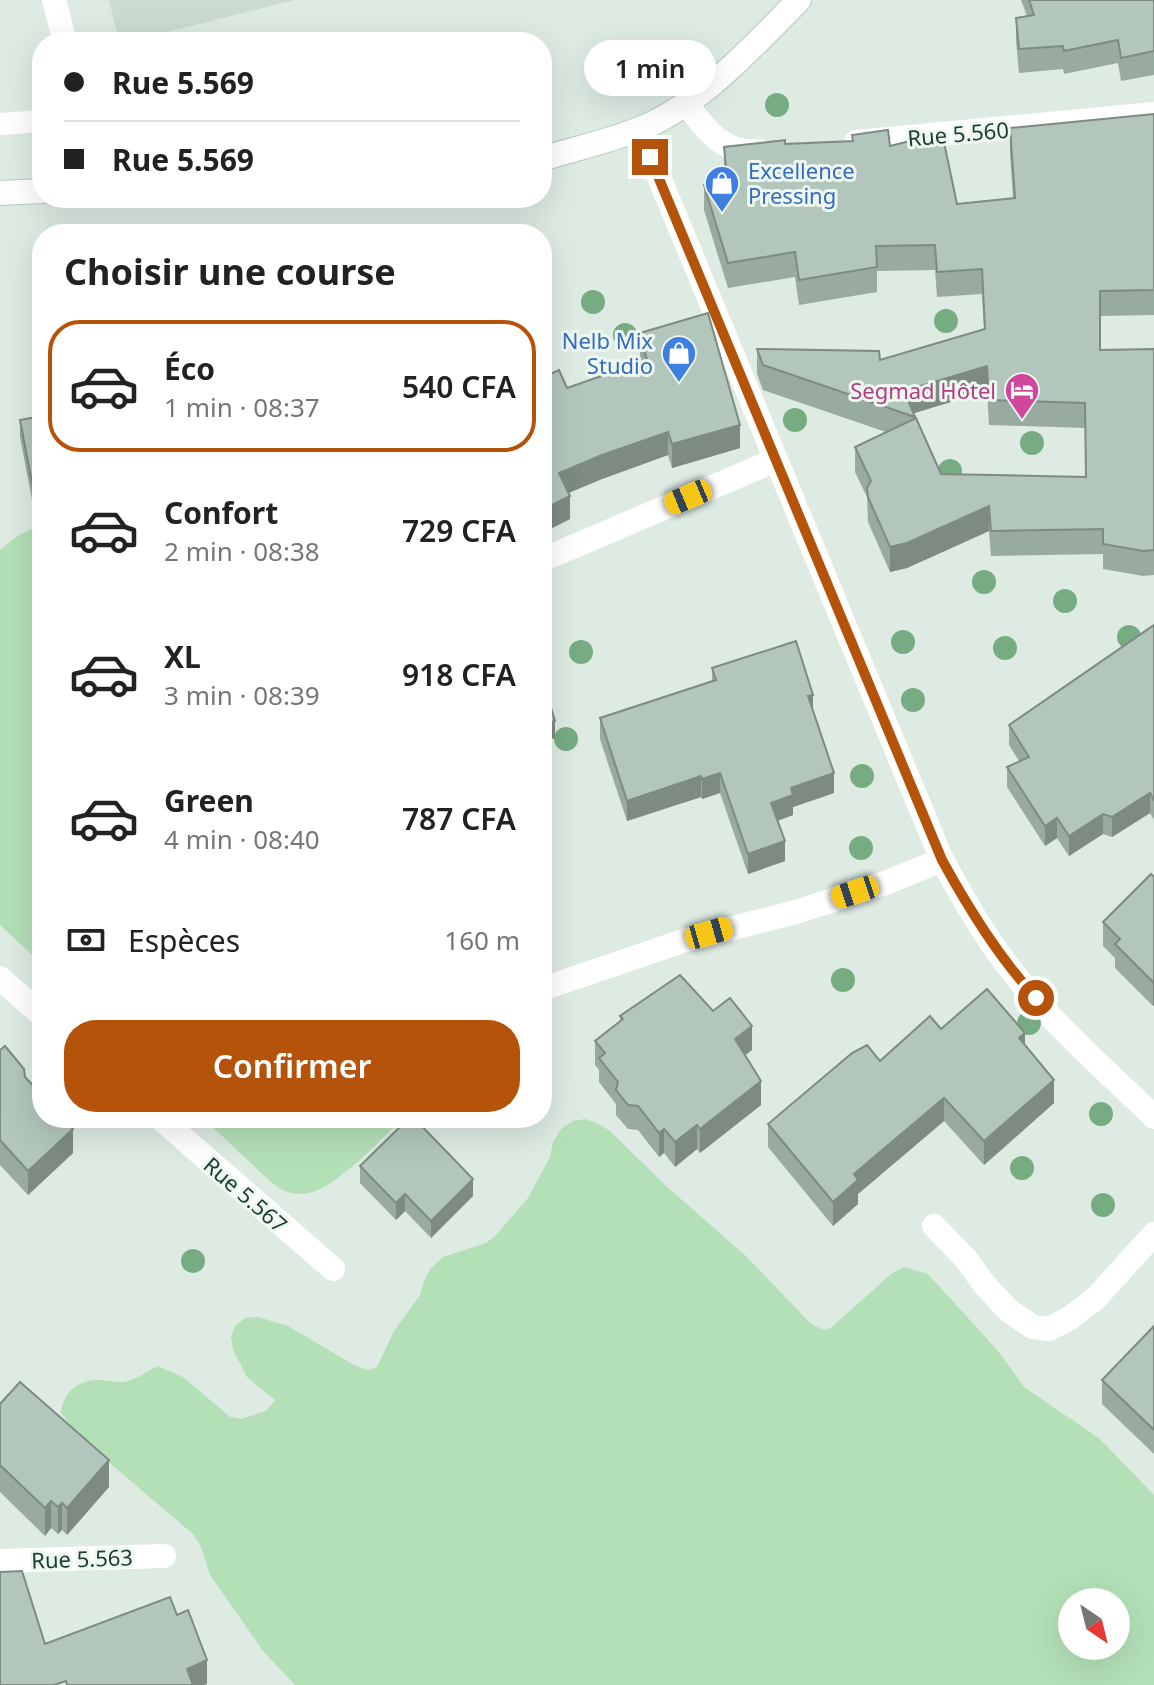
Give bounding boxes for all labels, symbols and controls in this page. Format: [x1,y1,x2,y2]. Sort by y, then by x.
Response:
callout: 1 min [584,41,716,97]
text: 1 min [615,50,685,86]
text: Rue 5.569 [112,62,254,103]
street label: Rue 5.560 [906,114,1010,152]
text: Rue 5.569 [112,139,254,180]
route end [632,139,668,175]
place label: Excellence Pressing [748,155,855,210]
shop icon: Excellence Pressing [703,164,741,214]
text: Choisir une course [64,247,396,296]
place label: Nelb Mix Studio [562,325,653,380]
shop icon: Nelb Mix Studio [660,334,698,384]
text: Éco [164,348,215,389]
icon: car [68,350,140,422]
text: 540 CFA [402,366,516,407]
hotel icon: Segmad Hôtel [1003,371,1041,421]
place label: Segmad Hôtel [850,375,996,405]
text: 1 min · 08:37 [164,389,320,425]
car [661,477,715,517]
text: Confort [164,492,278,533]
icon: car [68,494,140,566]
text: 729 CFA [402,510,516,551]
text: 2 min · 08:38 [164,533,320,569]
text: XL [164,636,201,677]
icon: car [68,638,140,710]
text: 918 CFA [402,654,516,695]
text: 3 min · 08:39 [164,677,320,713]
text: Green [164,780,254,821]
icon: car [68,782,140,854]
text: 787 CFA [402,798,516,839]
text: 4 min · 08:40 [164,821,320,857]
car [828,873,882,911]
car [683,915,735,951]
icon: cash [64,918,108,962]
text: Espèces [128,920,240,961]
text: 160 m [444,922,520,958]
route start [1018,980,1054,1016]
button: Confirmer [64,1020,520,1112]
street label: Rue 5.567 [198,1149,294,1239]
street label: Rue 5.563 [31,1541,133,1575]
north arrow [1058,1588,1130,1660]
map controls [1058,1588,1130,1660]

